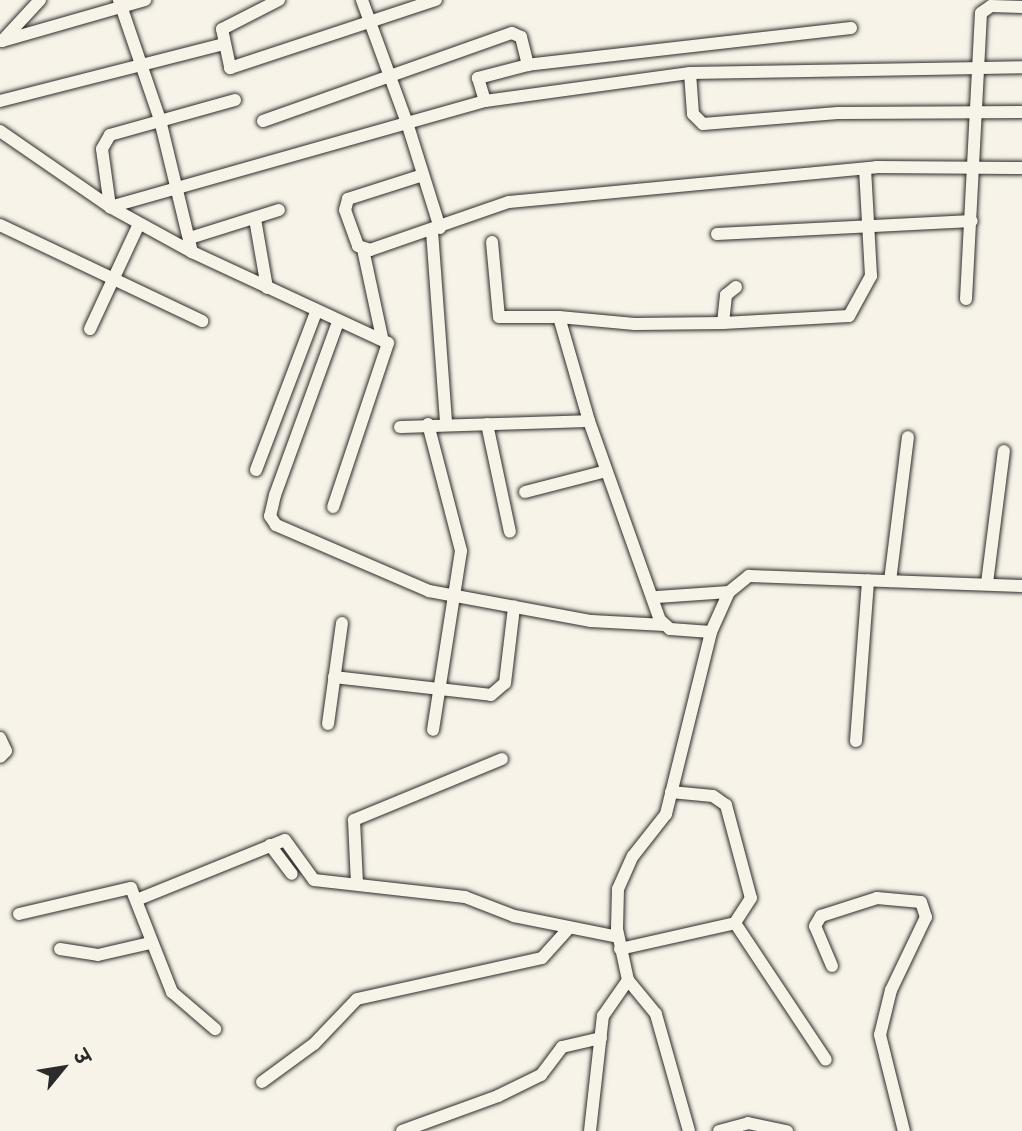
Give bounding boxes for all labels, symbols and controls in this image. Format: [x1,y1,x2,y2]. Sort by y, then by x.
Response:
north arrow [28,1033,98,1103]
text: उ [68,1047,94,1068]

